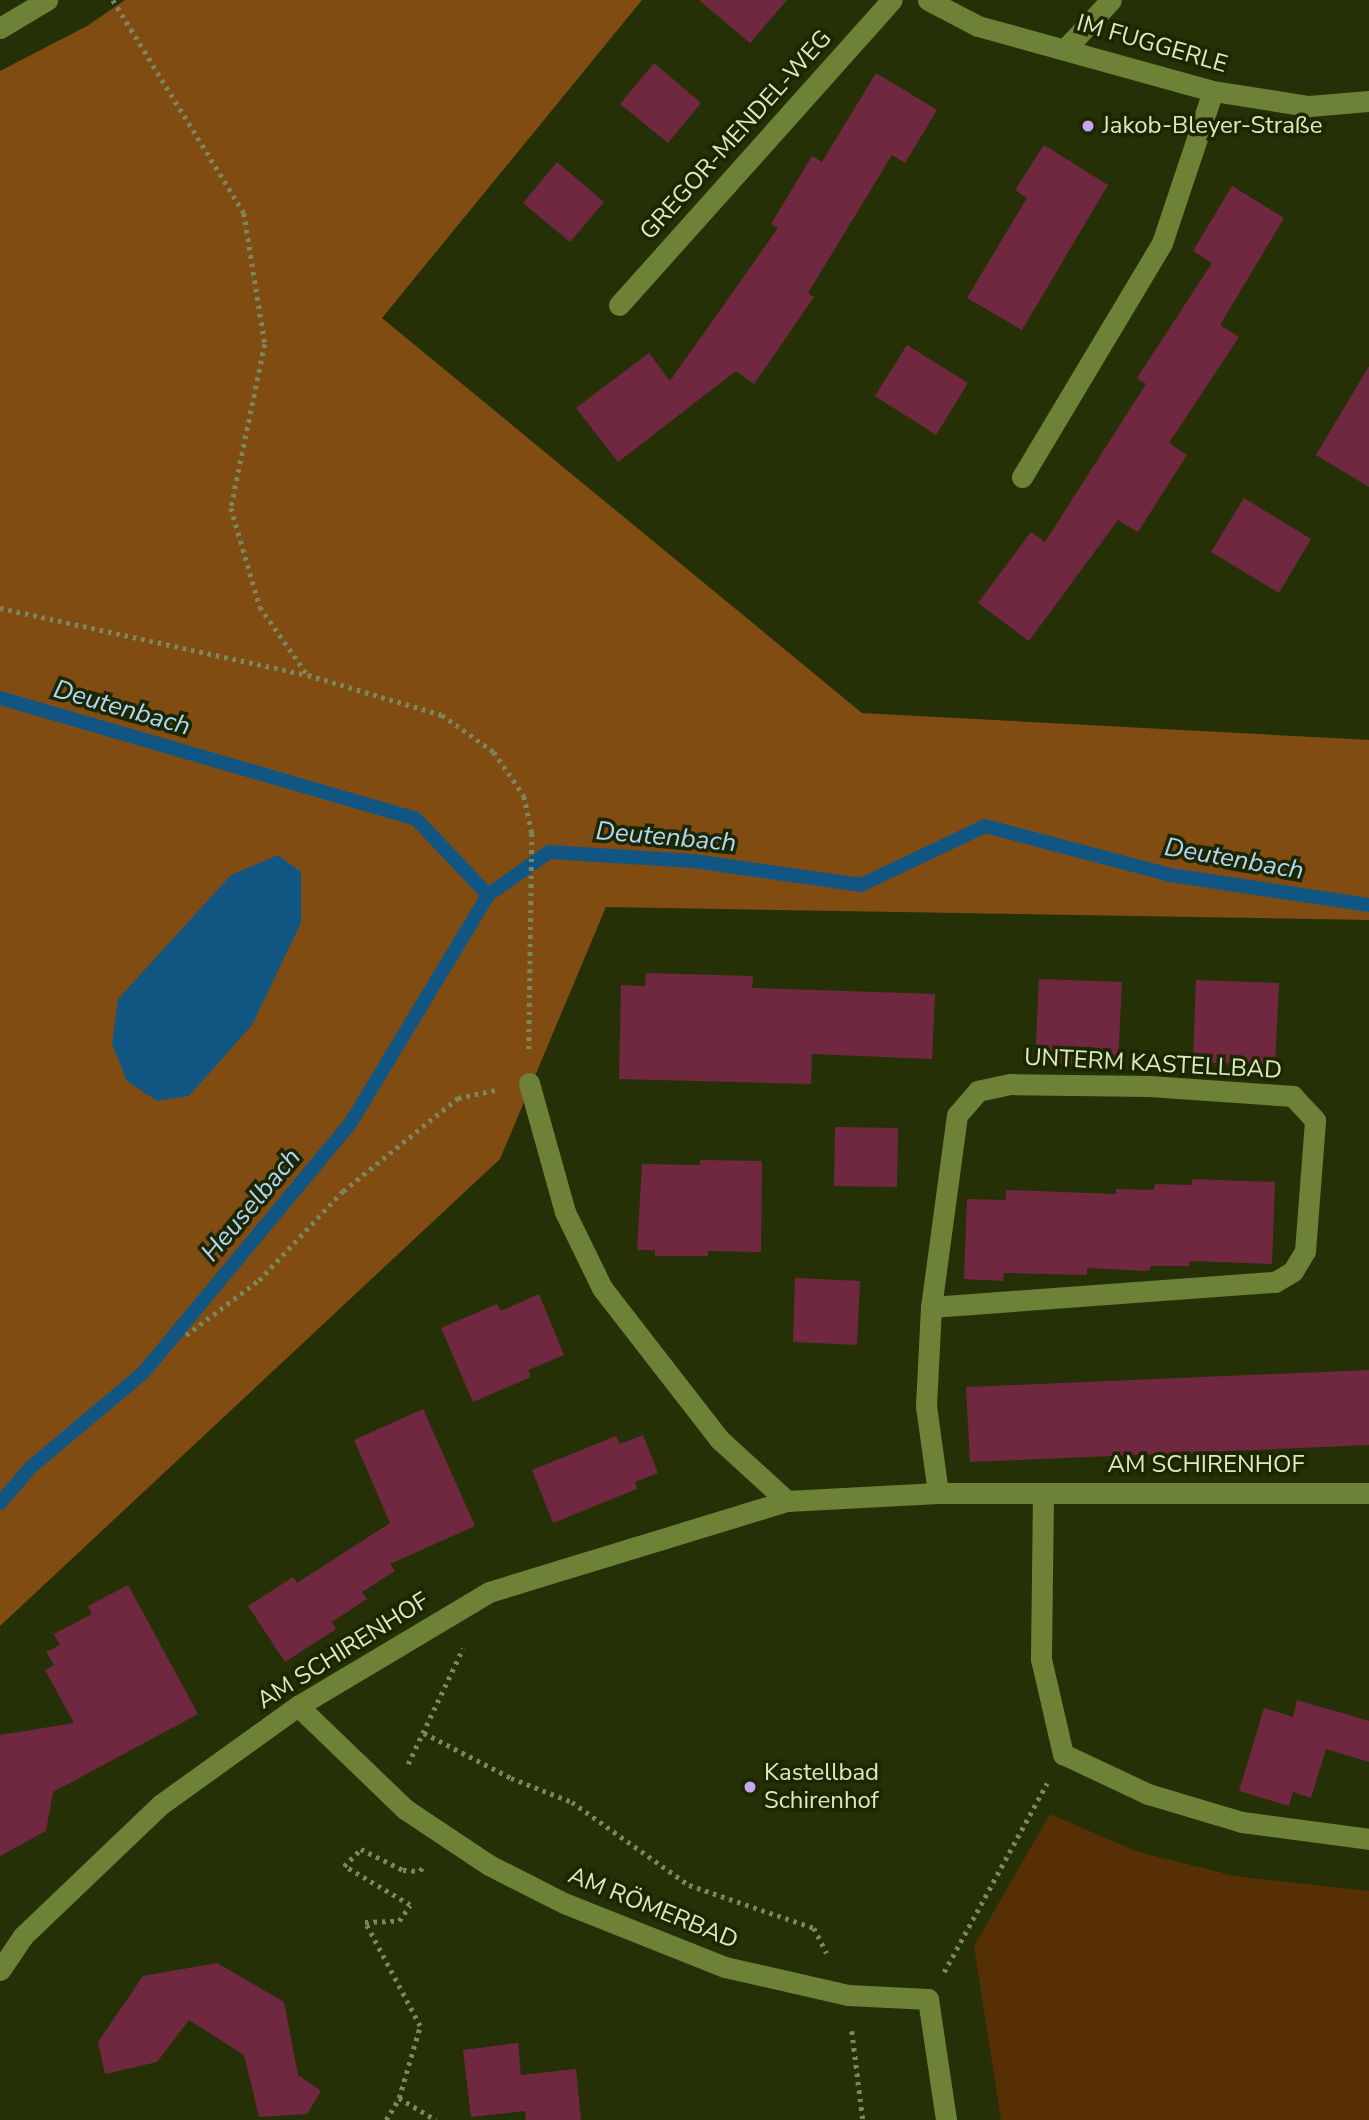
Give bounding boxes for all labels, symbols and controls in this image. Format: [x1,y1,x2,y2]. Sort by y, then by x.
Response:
street label: IM FUGGERLE [1073,9,1231,79]
street label: GREGOR-MENDEL-WEG [634,24,838,246]
place label: Jakob-Bleyer-Straße [1102,112,1322,140]
marker: Jakob-Bleyer-Straße [1080,118,1096,134]
water label: Deutenbach [50,674,194,742]
water label: Deutenbach [594,815,738,859]
water label: Deutenbach [1162,831,1306,887]
street label: UNTERM KASTELLBAD [1023,1043,1283,1085]
water label: Heuselbach [195,1142,307,1268]
street label: AM SCHIRENHOF [1107,1451,1305,1479]
street label: AM SCHIRENHOF [252,1587,434,1715]
place label: Kastellbad Schirenhof [764,1759,879,1815]
marker: Kastellbad Schirenhof [742,1779,758,1795]
street label: AM RÖMERBAD [564,1861,742,1955]

